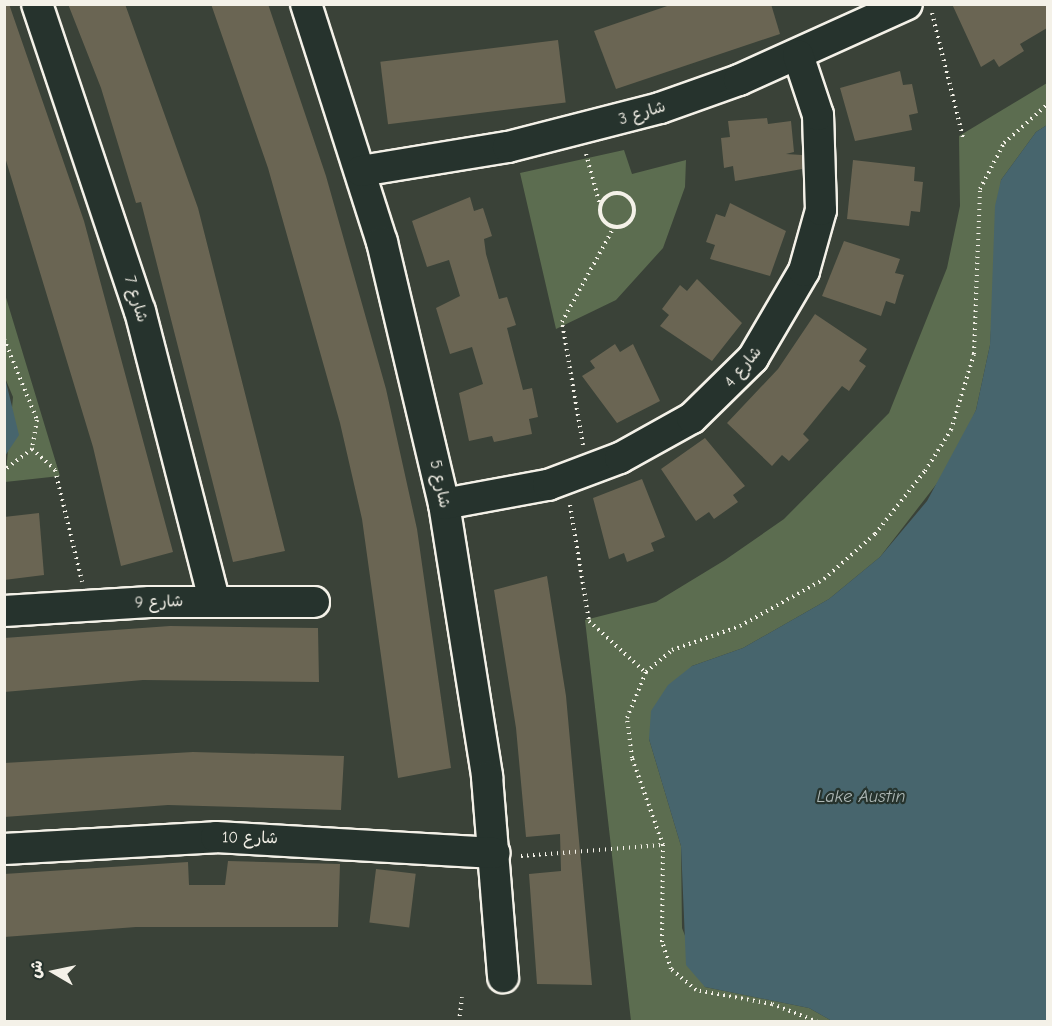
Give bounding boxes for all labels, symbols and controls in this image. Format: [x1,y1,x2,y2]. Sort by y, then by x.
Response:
street label: شارع 3 [616,97,668,129]
street label: شارع 7 [120,273,152,325]
street label: شارع 4 [720,343,766,391]
street label: شارع 5 [426,458,454,510]
street label: شارع 9 [134,592,184,612]
water label: Lake Austin [816,786,906,808]
street label: شارع 10 [222,828,278,848]
north arrow [24,942,84,1002]
text: ش [26,959,46,979]

